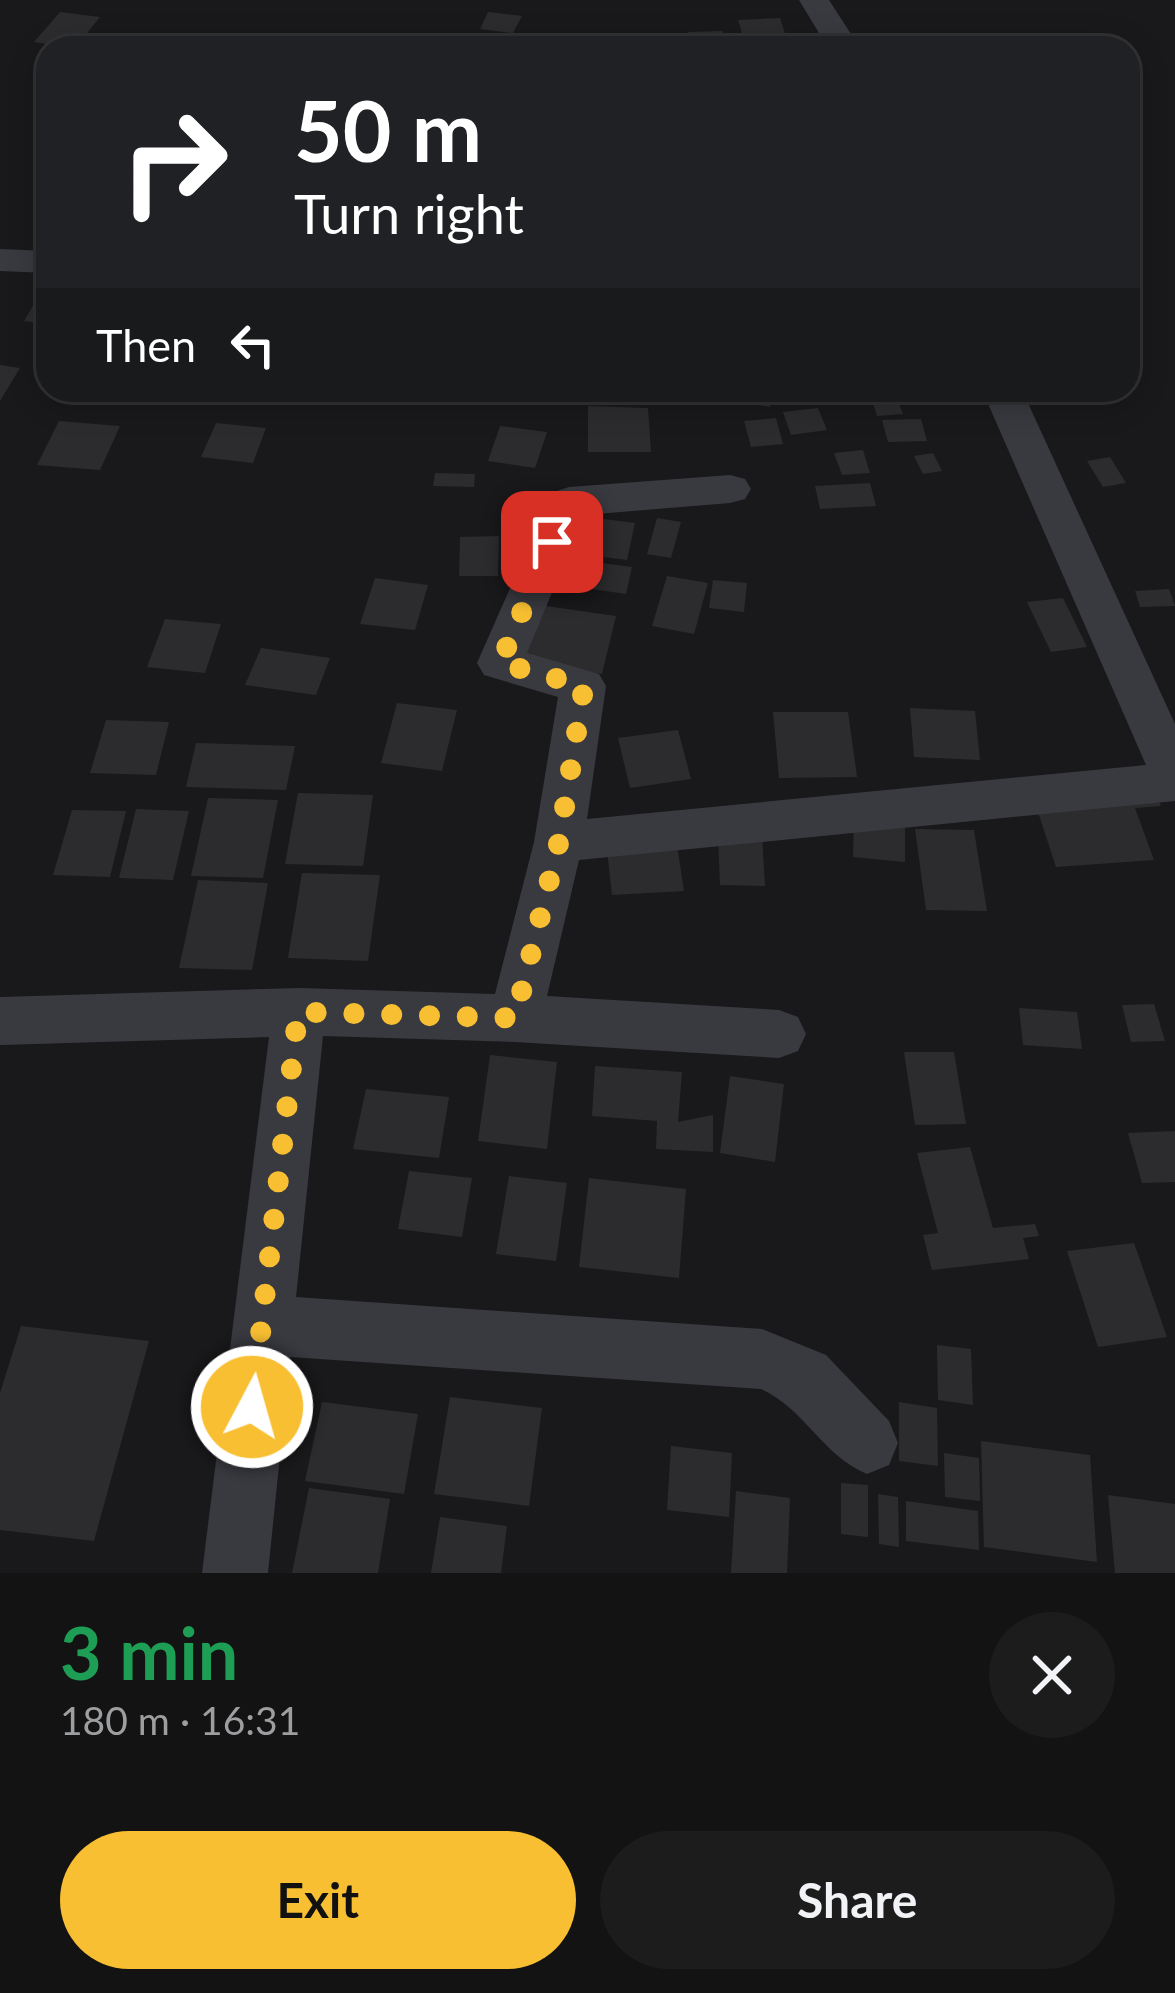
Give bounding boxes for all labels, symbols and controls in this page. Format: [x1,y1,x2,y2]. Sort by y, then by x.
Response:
text: 50 m [294,79,482,180]
icon: right [96,84,252,240]
text: Turn right [294,181,524,246]
icon: left [220,312,286,378]
text: Then [96,318,196,372]
pin [501,491,603,593]
icon: arrive [519,509,585,575]
position arrow [189,1344,315,1470]
text: 3 min [60,1609,238,1695]
button: close [989,1612,1115,1738]
text: 180 m · 16:31 [60,1697,300,1743]
button: Exit [60,1831,576,1969]
button: Share [600,1831,1115,1969]

